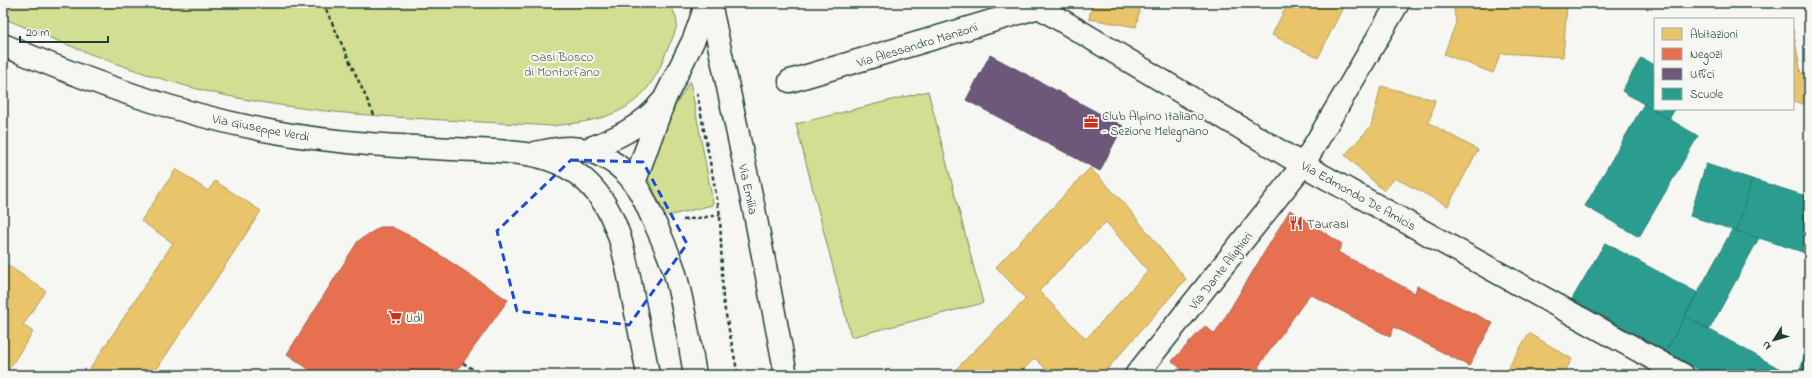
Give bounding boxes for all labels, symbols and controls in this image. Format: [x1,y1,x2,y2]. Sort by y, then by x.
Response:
scale bar [20,18,108,44]
street label: Via Alessandro Manzoni [854,18,980,73]
legend [1654,18,1794,110]
text: 20 m [26,24,49,42]
text: Abitazioni [1690,26,1738,44]
text: Negozi [1690,46,1722,65]
park label: Oasi Bosco di Montorfano [524,48,600,82]
text: Uffici [1690,66,1714,84]
text: Scuole [1690,86,1724,104]
place label: Club Alpino Italiano - Sezione Melegnano [1102,107,1209,142]
street label: Via Giuseppe Verdi [210,110,311,147]
office icon: Club Alpino Italiano - Sezione Melegnano [1083,114,1099,130]
street label: Via Edmondo De Amicis [1296,156,1420,236]
street label: Via Emilia [733,161,762,216]
restaurant icon: Taurasi [1288,215,1304,231]
place label: Taurasi [1307,215,1349,234]
street label: Via Dante Alighieri [1184,228,1259,315]
supermarket icon: Lidl [387,309,403,325]
place label: Lidl [406,309,423,328]
north arrow [1754,320,1794,360]
text: N [1758,338,1775,353]

